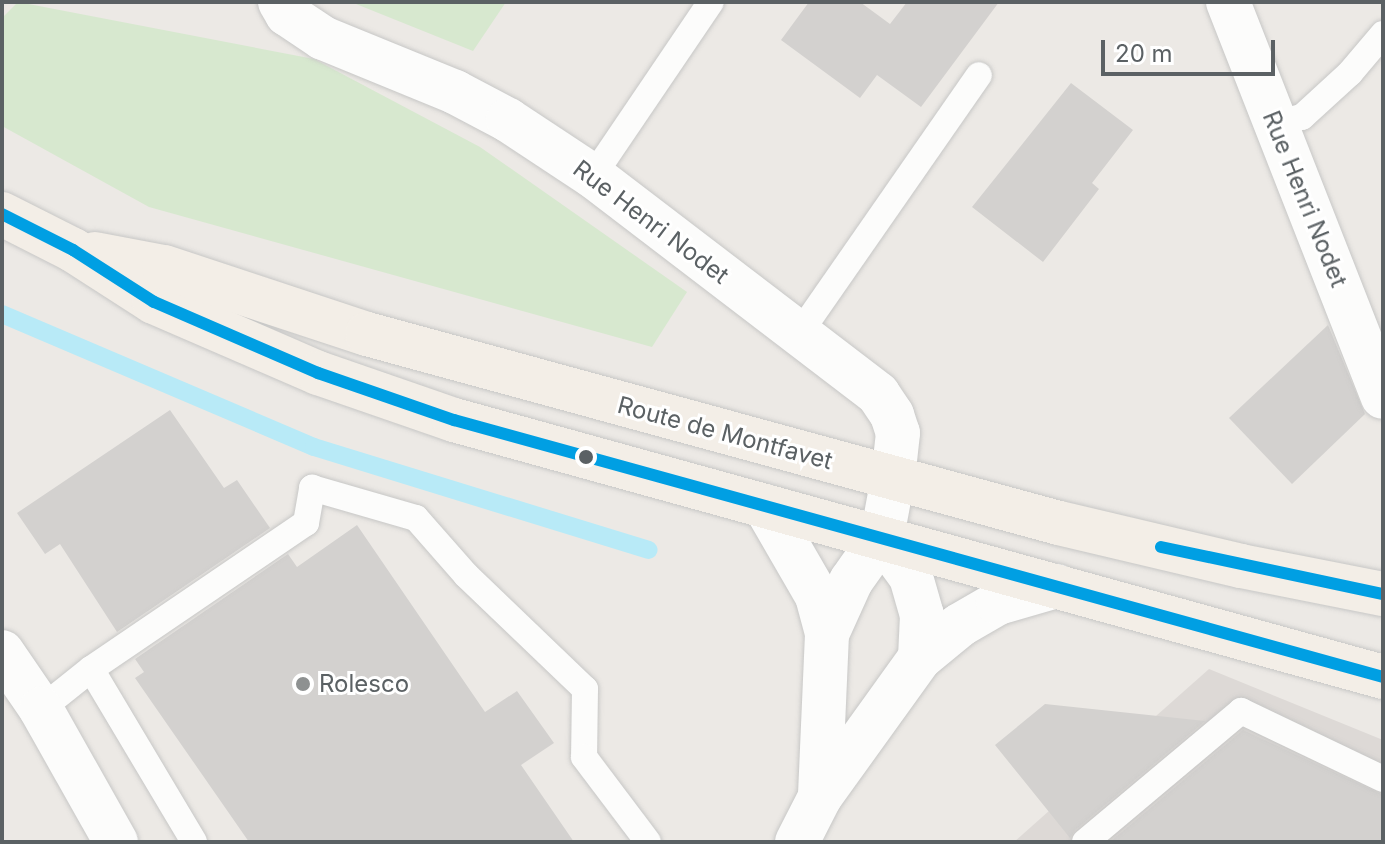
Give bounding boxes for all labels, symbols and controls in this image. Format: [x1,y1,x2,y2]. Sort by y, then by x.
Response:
scale bar [1105,24,1279,74]
text: 20 m [1115,39,1173,68]
street label: Rue Henri Nodet [1257,107,1353,291]
street label: Rue Henri Nodet [568,154,734,290]
street label: Route de Montfavet [614,390,836,476]
unlabelled marker [578,449,594,465]
place label: Rolesco [319,670,409,698]
marker: Rolesco [294,675,312,693]

